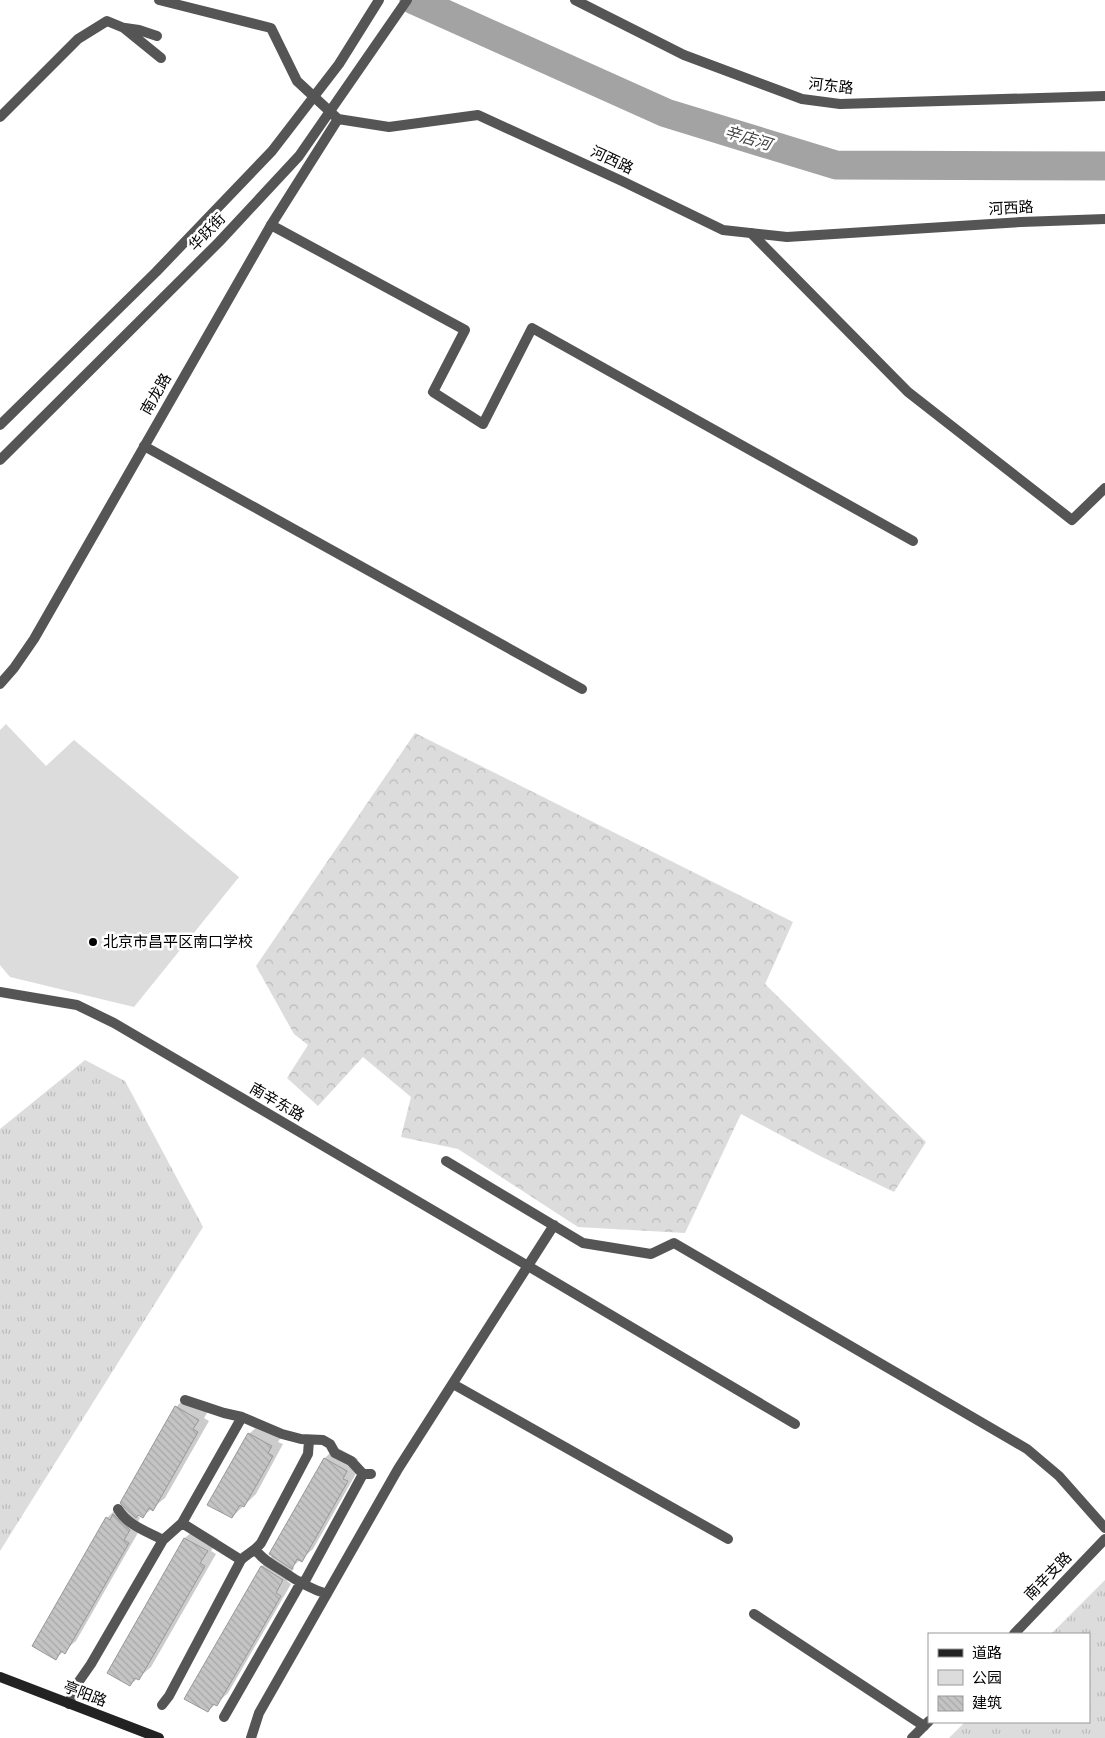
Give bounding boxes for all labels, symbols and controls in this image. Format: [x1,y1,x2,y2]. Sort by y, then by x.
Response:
street label: 河东路 [808,75,854,97]
water label: 辛店河 [722,122,777,155]
street label: 河西路 [588,142,636,178]
street label: 河西路 [988,198,1034,218]
street label: 华跃街 [185,210,229,254]
street label: 南龙路 [137,370,175,418]
place label: 北京市昌平区南口学校 [103,933,253,951]
marker: 北京市昌平区南口学校 [87,936,99,948]
street label: 南辛东路 [247,1079,307,1125]
street label: 南辛支路 [1021,1548,1075,1604]
legend [928,1633,1090,1723]
text: 道路 [972,1644,1002,1662]
text: 公园 [972,1669,1002,1687]
street label: 亭阳路 [61,1678,109,1710]
text: 建筑 [972,1694,1002,1712]

